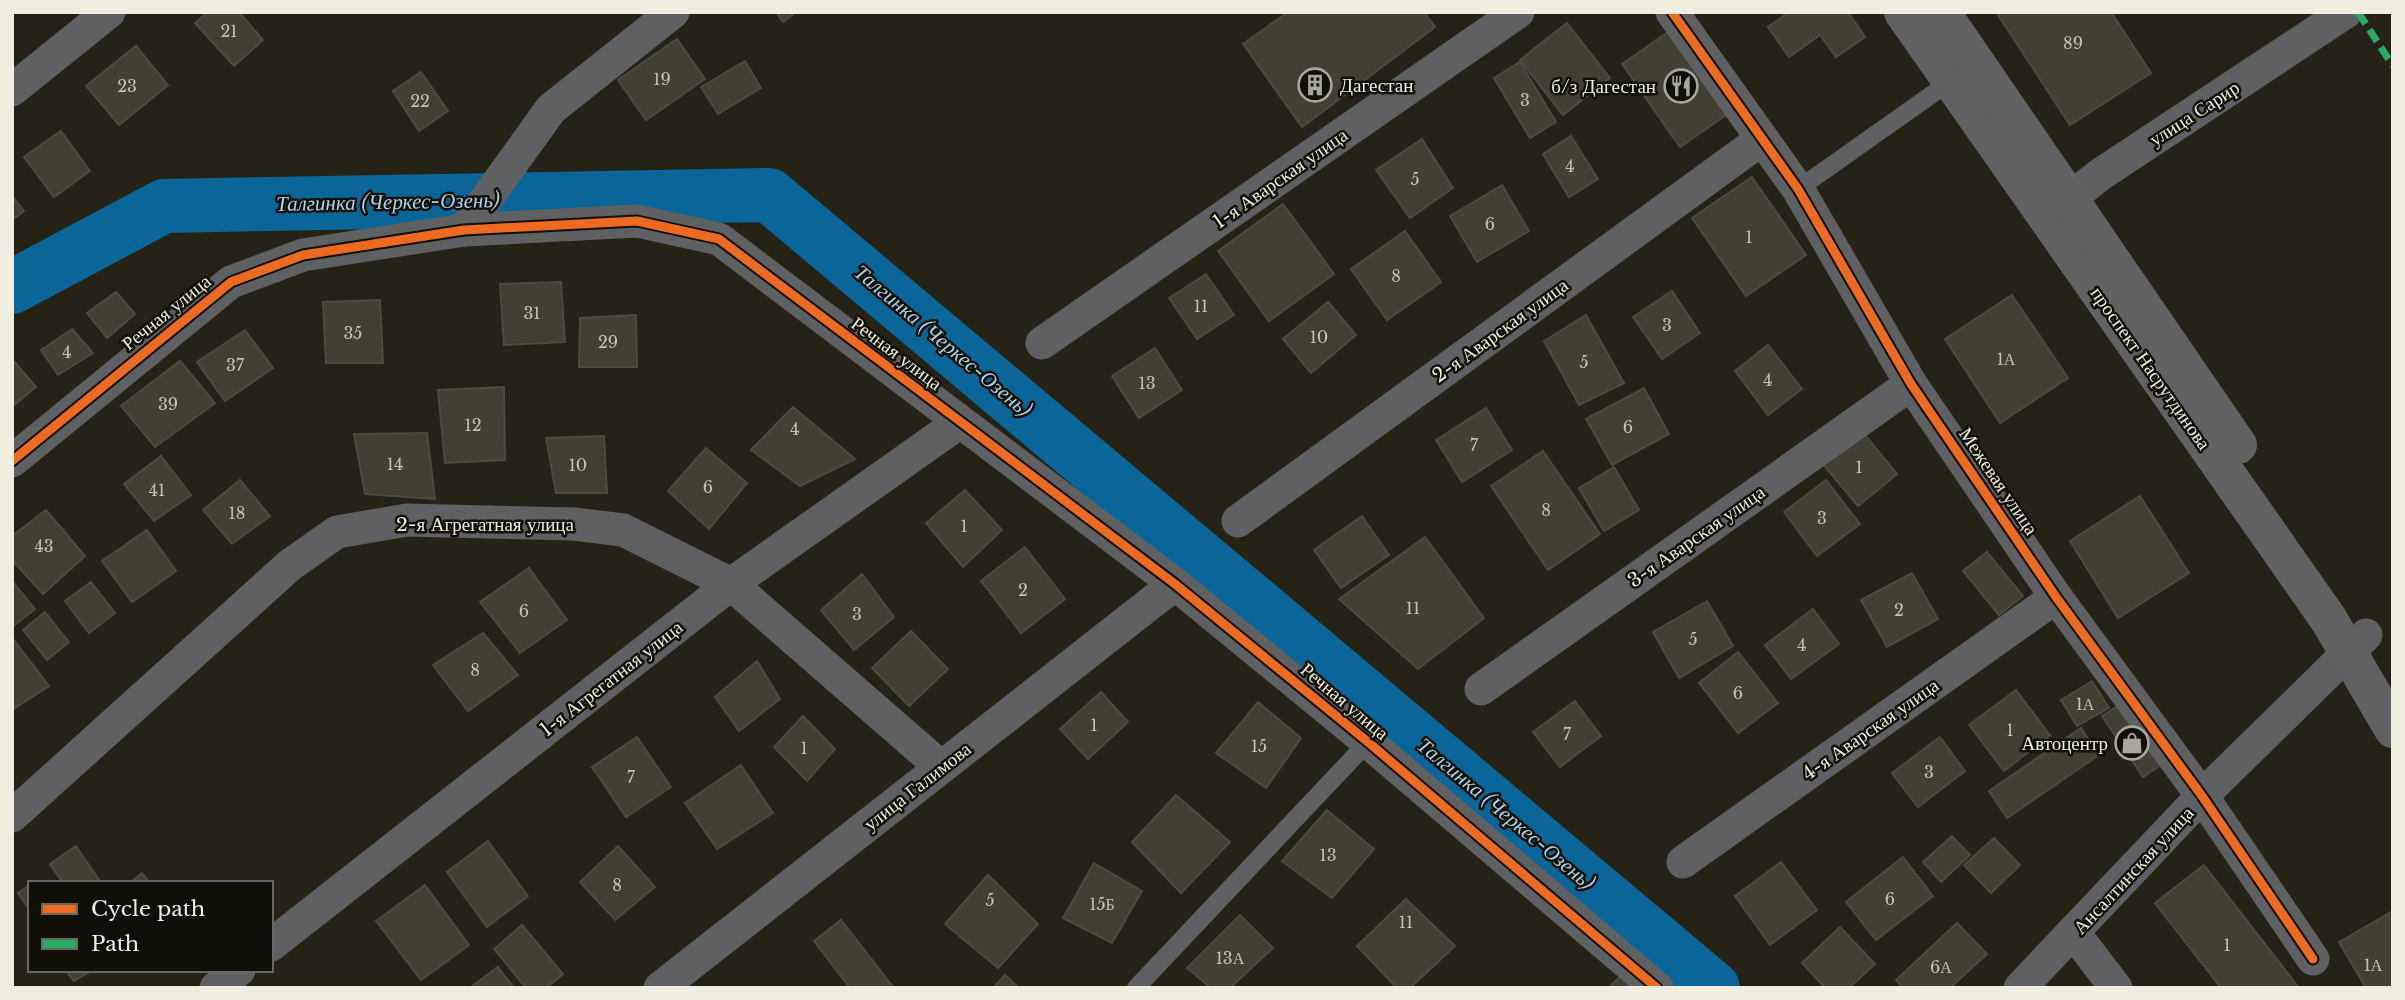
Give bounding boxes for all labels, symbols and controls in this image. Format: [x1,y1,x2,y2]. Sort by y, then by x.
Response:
house number: 21 [221,21,238,41]
house number: 89 [2063,33,2083,53]
building icon: Дагестан [1296,66,1334,104]
restaurant icon: б/з Дагестан [1662,67,1700,105]
house number: 19 [653,69,671,89]
place label: Дагестан [1340,74,1413,97]
place label: б/з Дагестан [1551,75,1656,98]
house number: 23 [117,76,137,96]
street label: улица Сарир [2145,76,2244,151]
house number: 3 [1520,90,1530,110]
house number: 22 [410,91,430,111]
street label: 1-я Аварская улица [1209,123,1352,233]
house number: 4 [1565,156,1575,176]
house number: 5 [1410,169,1420,189]
water label: Талгинка (Черкес-Озень) [276,187,500,217]
house number: 6 [1485,214,1495,234]
house number: 1 [1745,227,1753,247]
water label: Талгинка (Черкес-Озень) [849,259,1037,423]
house number: 8 [1391,266,1401,286]
street label: Речная улица [117,269,216,355]
street label: 2-я Аварская улица [1428,273,1573,387]
street label: проспект Насрутдинова [2086,282,2216,455]
house number: 11 [1194,296,1208,316]
house number: 31 [524,303,541,323]
street label: Речная улица [847,312,947,395]
house number: 3 [1662,315,1672,335]
house number: 35 [344,323,362,343]
house number: 10 [1310,327,1328,347]
house number: 29 [598,332,618,352]
house number: 4 [62,342,72,362]
house number: 1А [1997,349,2016,369]
house number: 5 [1579,352,1589,372]
house number: 37 [226,355,245,375]
house number: 4 [1763,370,1773,390]
house number: 13 [1139,373,1156,393]
house number: 39 [158,394,178,414]
house number: 12 [465,415,482,435]
house number: 6 [1623,417,1633,437]
house number: 4 [790,419,800,439]
street label: Межевая улица [1954,423,2043,540]
house number: 7 [1470,435,1479,455]
house number: 14 [387,454,403,474]
house number: 10 [569,455,587,475]
house number: 1 [1855,457,1863,477]
house number: 6 [703,477,713,497]
house number: 41 [149,480,165,500]
street label: 3-я Аварская улица [1623,480,1770,592]
house number: 8 [1541,500,1551,520]
house number: 18 [229,503,245,523]
house number: 3 [1817,508,1827,528]
street label: 2-я Агрегатная улица [396,513,575,536]
house number: 1 [960,516,968,536]
house number: 43 [34,536,54,556]
house number: 2 [1018,580,1028,600]
house number: 11 [1406,598,1420,618]
house number: 2 [1894,600,1904,620]
house number: 6 [519,601,529,621]
house number: 3 [852,604,862,624]
street label: 1-я Агрегатная улица [535,615,688,741]
house number: 5 [1688,629,1698,649]
house number: 4 [1797,635,1807,655]
street label: Речная улица [1296,658,1394,745]
house number: 8 [470,660,480,680]
street label: 4-я Аварская улица [1798,673,1943,785]
house number: 6 [1733,683,1743,703]
house number: 1А [2076,694,2095,714]
house number: 1 [1090,715,1098,735]
house number: 1 [2006,720,2014,740]
house number: 7 [1563,724,1572,744]
shop icon: Автоцентр [2113,724,2151,762]
water label: Талгинка (Черкес-Озень) [1412,732,1600,896]
place label: Автоцентр [2021,732,2108,755]
house number: 15 [1251,736,1267,756]
street label: улица Галимова [859,737,976,835]
house number: 1 [800,738,808,758]
house number: 3 [1924,762,1934,782]
house number: 7 [627,767,636,787]
street label: Ансалтинская улица [2068,801,2199,939]
house number: 13 [1320,845,1337,865]
house number: 8 [612,875,622,895]
legend [28,881,273,972]
house number: 6 [1885,889,1895,909]
house number: 5 [985,890,995,910]
house number: 15Б [1089,894,1115,914]
text: Cycle path [91,896,205,922]
house number: 11 [1399,912,1413,932]
text: Path [91,931,139,957]
house number: 1 [2223,935,2231,955]
house number: 13А [1216,948,1245,968]
house number: 1А [2364,955,2383,975]
house number: 6А [1930,957,1952,977]

